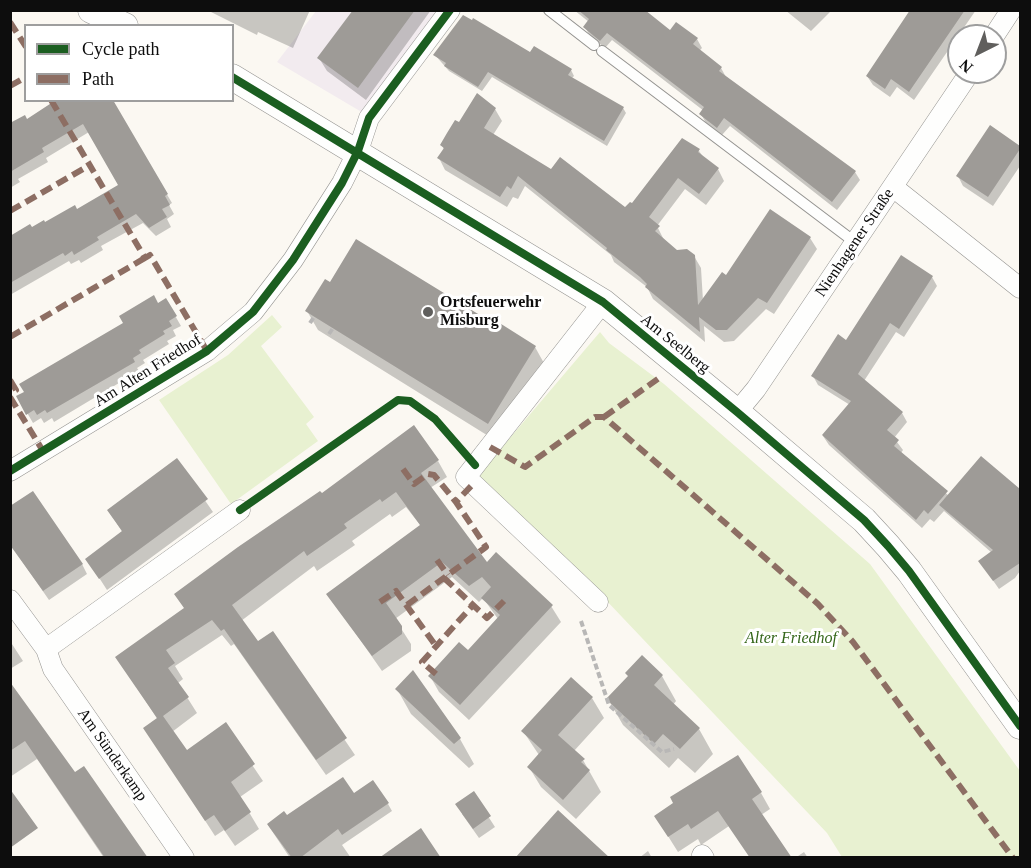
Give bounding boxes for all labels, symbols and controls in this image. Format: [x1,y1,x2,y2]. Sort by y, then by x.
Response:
legend [24,24,234,102]
north arrow [947,24,1007,84]
text: Cycle path [82,39,159,59]
text: N [956,56,976,76]
text: Path [82,69,114,89]
street label: Nienhagener Straße [812,185,898,301]
place label: Ortsfeuerwehr Misburg [440,293,541,331]
marker: Ortsfeuerwehr Misburg [421,305,435,319]
street label: Am Seelberg [636,310,714,378]
street label: Am Alten Friedhof [91,330,205,412]
park label: Alter Friedhof [745,629,837,649]
street label: Am Sünderkamp [73,705,151,805]

